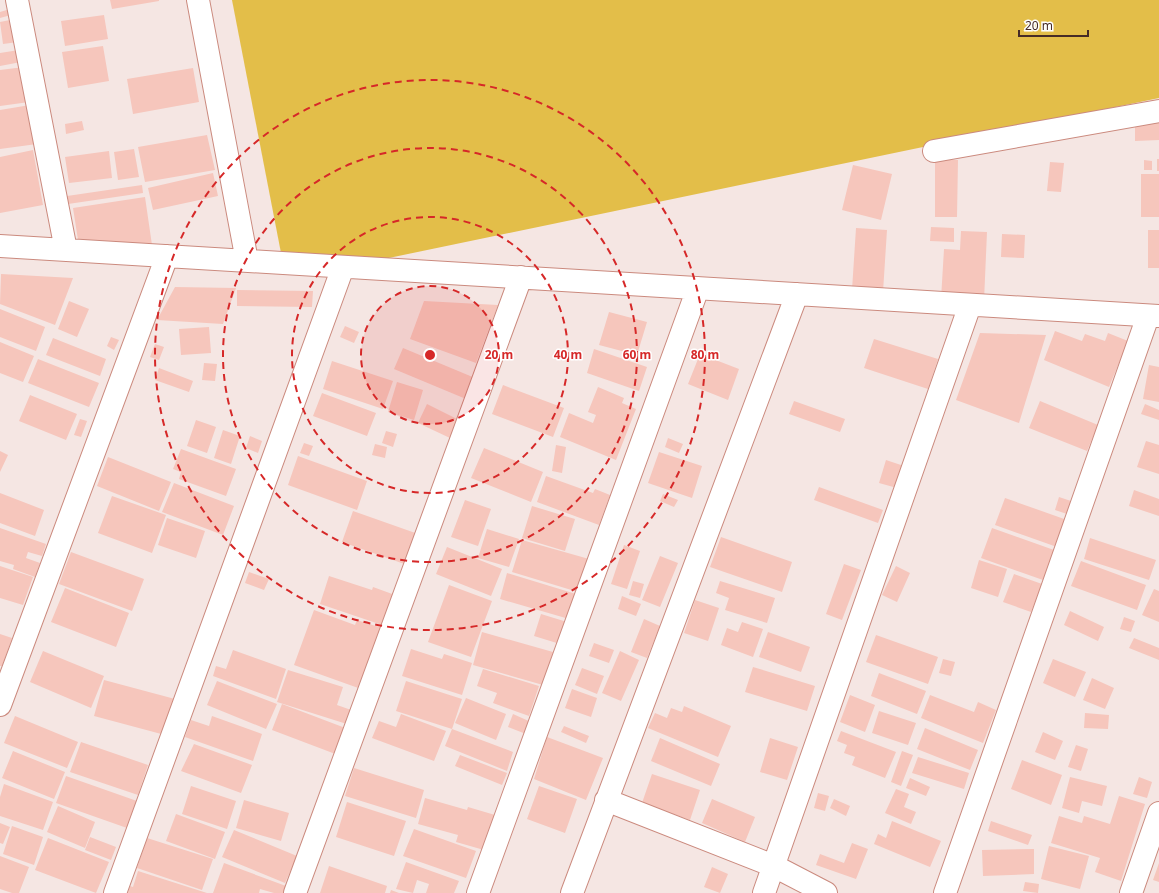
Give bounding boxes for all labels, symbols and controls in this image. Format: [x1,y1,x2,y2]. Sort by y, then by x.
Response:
scale bar [1019,12,1088,38]
text: 20 m [1025,17,1053,34]
text: 20 m [485,346,513,363]
text: 40 m [554,346,582,363]
text: 60 m [623,346,651,363]
text: 80 m [691,346,719,363]
centre of rings [423,348,437,362]

